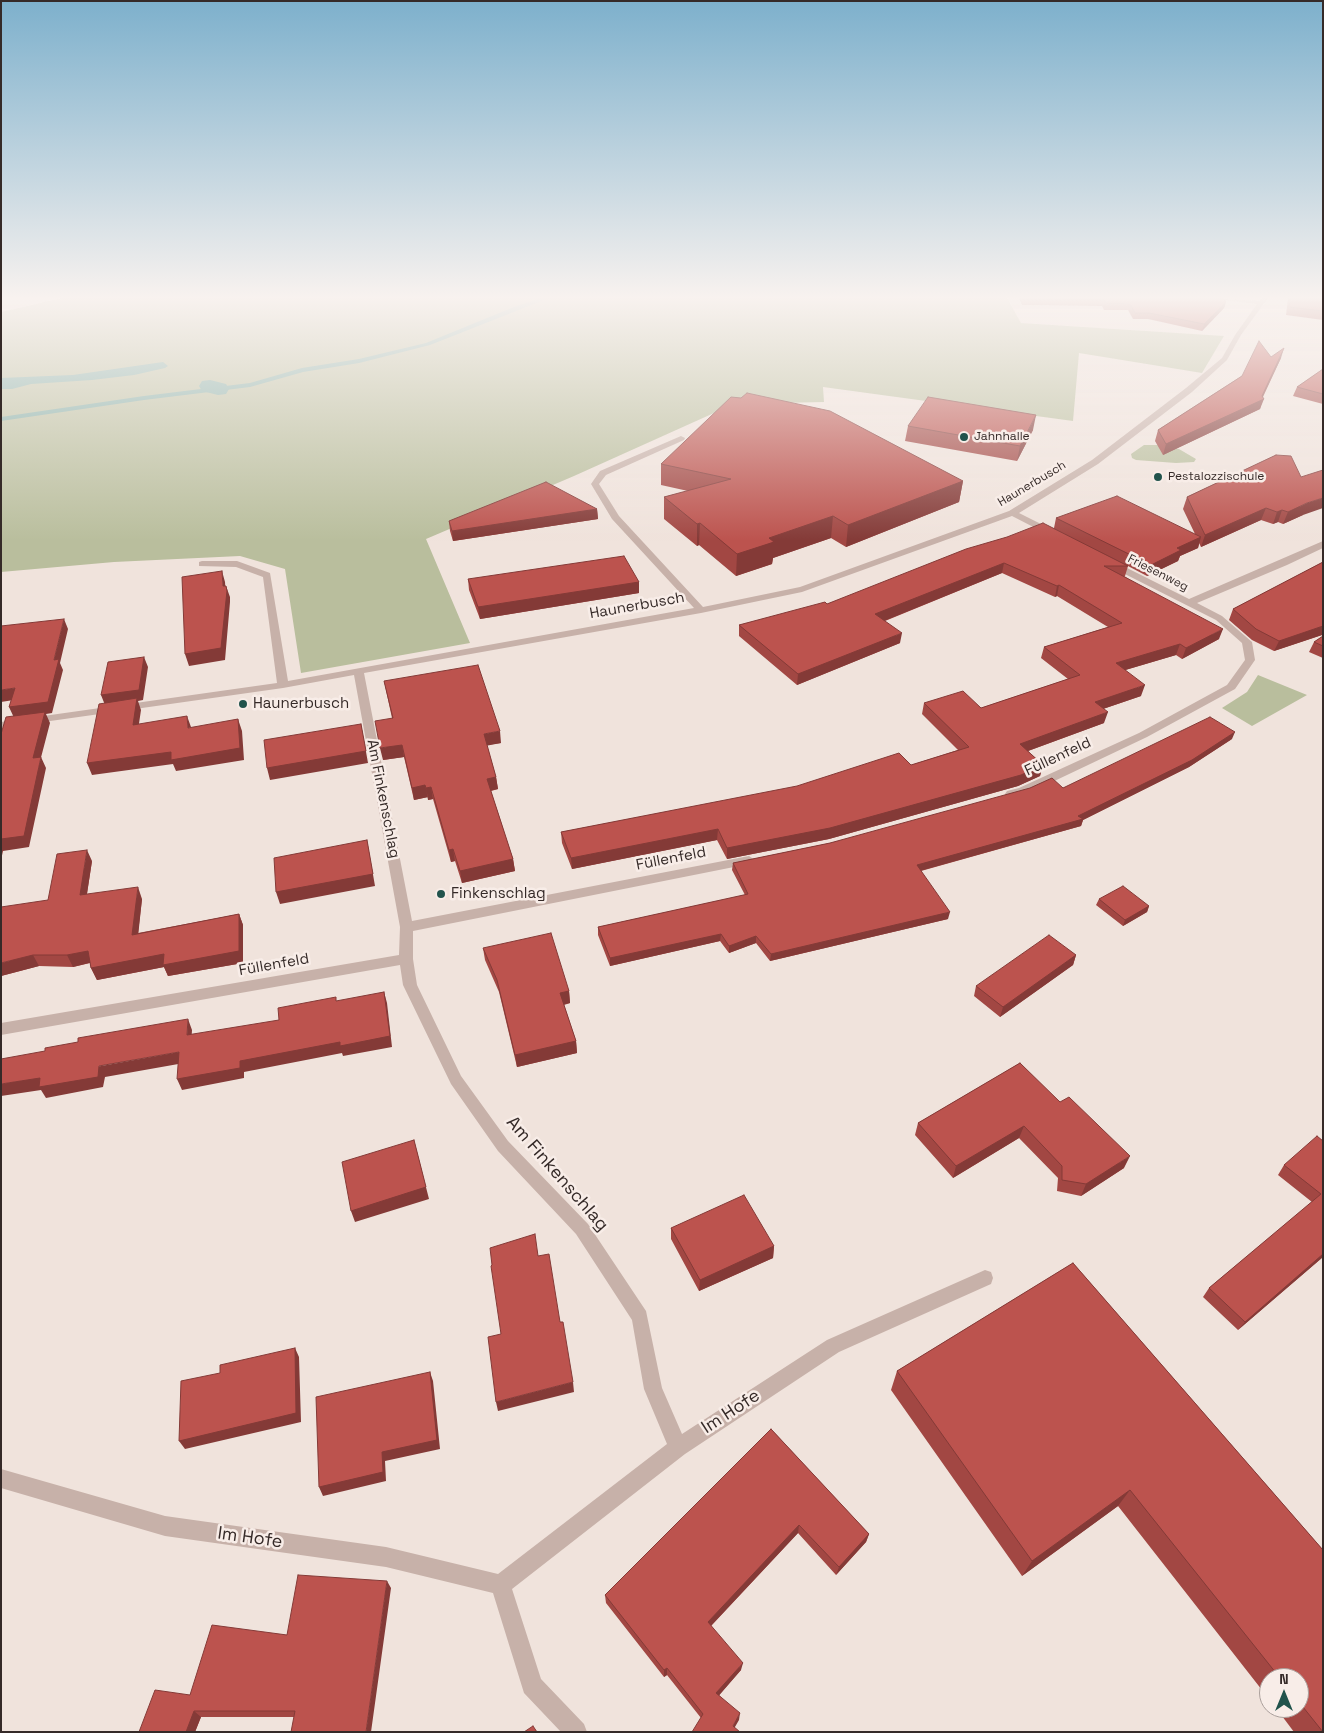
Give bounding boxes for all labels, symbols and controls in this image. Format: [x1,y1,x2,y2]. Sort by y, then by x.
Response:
place label: Jahnhalle [974,430,1030,444]
marker: Jahnhalle [958,431,970,443]
street label: Haunerbusch [995,458,1069,510]
place label: Pestalozzischule [1168,470,1264,484]
marker: Pestalozzischule [1152,471,1164,483]
street label: Friesenweg [1125,552,1191,594]
street label: Haunerbusch [588,589,686,623]
place label: Haunerbusch [253,695,349,713]
marker: Haunerbusch [237,698,249,710]
street label: Füllenfeld [1022,734,1094,780]
street label: Am Finkenschlag [363,738,403,860]
street label: Füllenfeld [634,843,708,875]
place label: Finkenschlag [451,885,546,903]
marker: Finkenschlag [435,888,447,900]
street label: Füllenfeld [237,950,311,980]
street label: Am Finkenschlag [501,1112,613,1236]
street label: Im Hofe [698,1385,764,1439]
street label: Im Hofe [216,1523,284,1553]
north arrow [1259,1668,1309,1718]
text: N [1279,1670,1289,1688]

